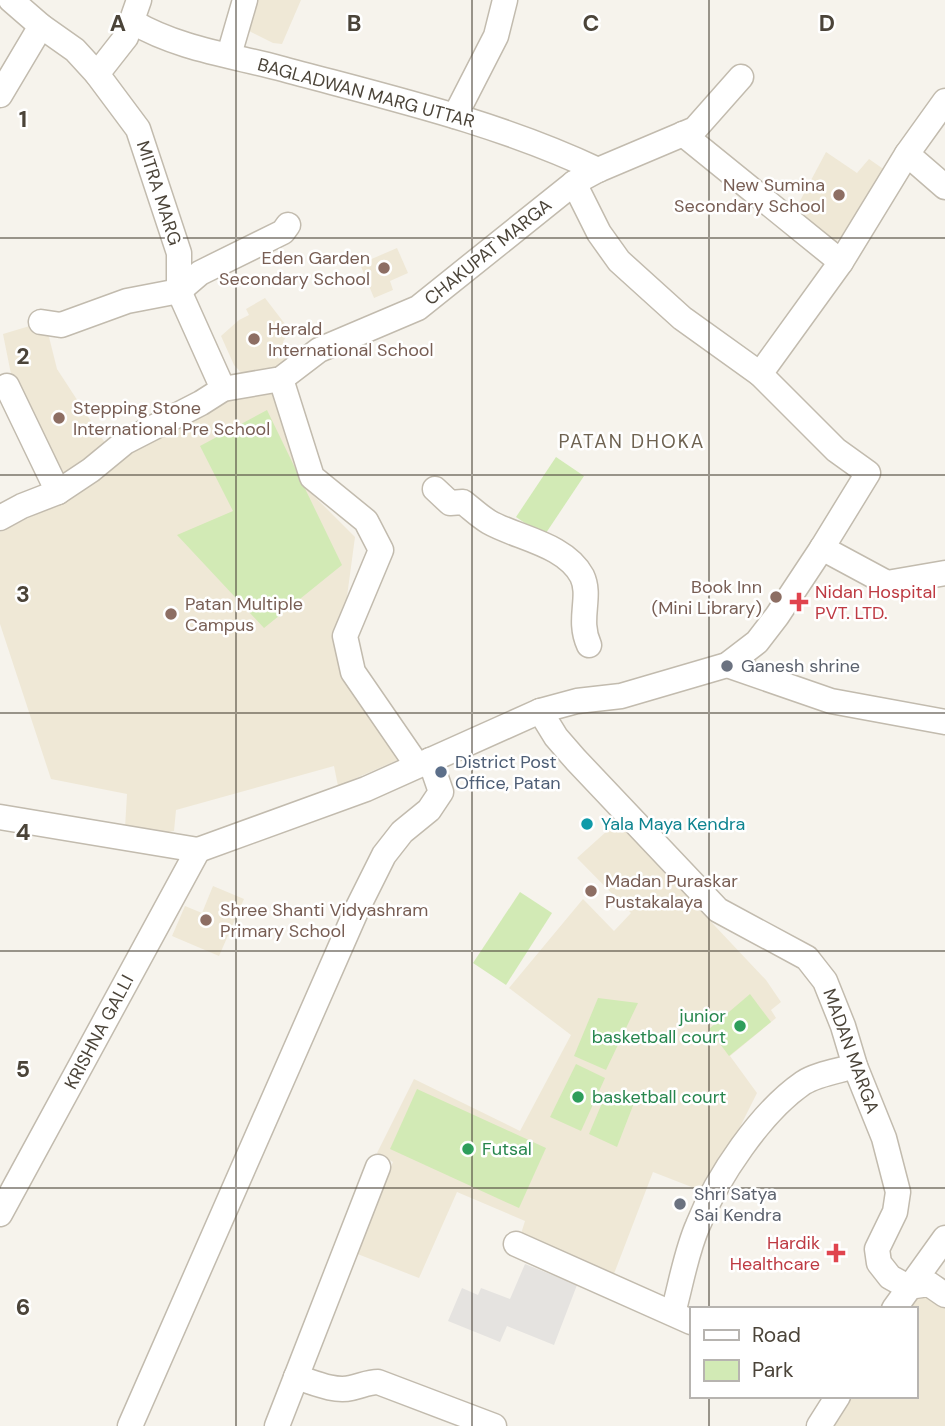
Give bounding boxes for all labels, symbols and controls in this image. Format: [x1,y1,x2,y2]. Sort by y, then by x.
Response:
text: A [110,8,126,38]
text: B [347,8,361,38]
text: C [583,8,599,38]
text: D [819,8,835,38]
street label: BAGLADWAN MARG UTTAR [255,52,477,134]
text: 1 [19,104,27,134]
street label: MITRA MARG [131,138,187,248]
place label: New Sumina Secondary School [674,173,825,218]
marker: New Sumina Secondary School [831,187,847,203]
street label: CHAKUPAT MARGA [419,193,557,311]
place label: Eden Garden Secondary School [219,246,370,291]
marker: Eden Garden Secondary School [376,260,392,276]
place label: Herald International School [268,317,434,362]
marker: Herald International School [246,331,262,347]
text: 2 [16,341,30,371]
place label: Stepping Stone International Pre School [73,396,270,441]
marker: Stepping Stone International Pre School [51,410,67,426]
district label: PATAN DHOKA [559,429,705,454]
place label: Book Inn (Mini Library) [651,575,762,620]
text: 3 [16,579,30,609]
place label: Nidan Hospital PVT. LTD. [815,580,936,625]
marker: Book Inn (Mini Library) [768,589,784,605]
place label: Patan Multiple Campus [185,592,303,637]
marker: Nidan Hospital PVT. LTD. [789,592,809,612]
marker: Patan Multiple Campus [163,606,179,622]
place label: Ganesh shrine [741,654,860,678]
marker: Ganesh shrine [719,658,735,674]
place label: District Post Office, Patan [455,750,561,795]
marker: District Post Office, Patan [433,764,449,780]
place label: Yala Maya Kendra [601,812,745,836]
marker: Yala Maya Kendra [579,816,595,832]
text: 4 [16,817,31,847]
place label: Madan Puraskar Pustakalaya [605,869,738,914]
marker: Madan Puraskar Pustakalaya [583,883,599,899]
place label: Shree Shanti Vidyashram Primary School [220,898,428,943]
marker: Shree Shanti Vidyashram Primary School [198,912,214,928]
street label: KRISHNA GALLI [59,971,139,1093]
street label: MADAN MARGA [817,985,885,1117]
place label: junior basketball court [592,1004,726,1049]
marker: junior basketball court [732,1018,748,1034]
text: 5 [16,1054,30,1084]
place label: basketball court [592,1085,726,1109]
marker: basketball court [570,1089,586,1105]
place label: Futsal [482,1137,532,1161]
marker: Futsal [460,1141,476,1157]
place label: Shri Satya Sai Kendra [694,1182,782,1227]
marker: Shri Satya Sai Kendra [672,1196,688,1212]
place label: Hardik Healthcare [730,1231,820,1276]
marker: Hardik Healthcare [826,1243,846,1263]
text: 6 [16,1292,30,1322]
legend [690,1307,917,1398]
text: Road [752,1321,801,1349]
text: Park [752,1356,794,1384]

